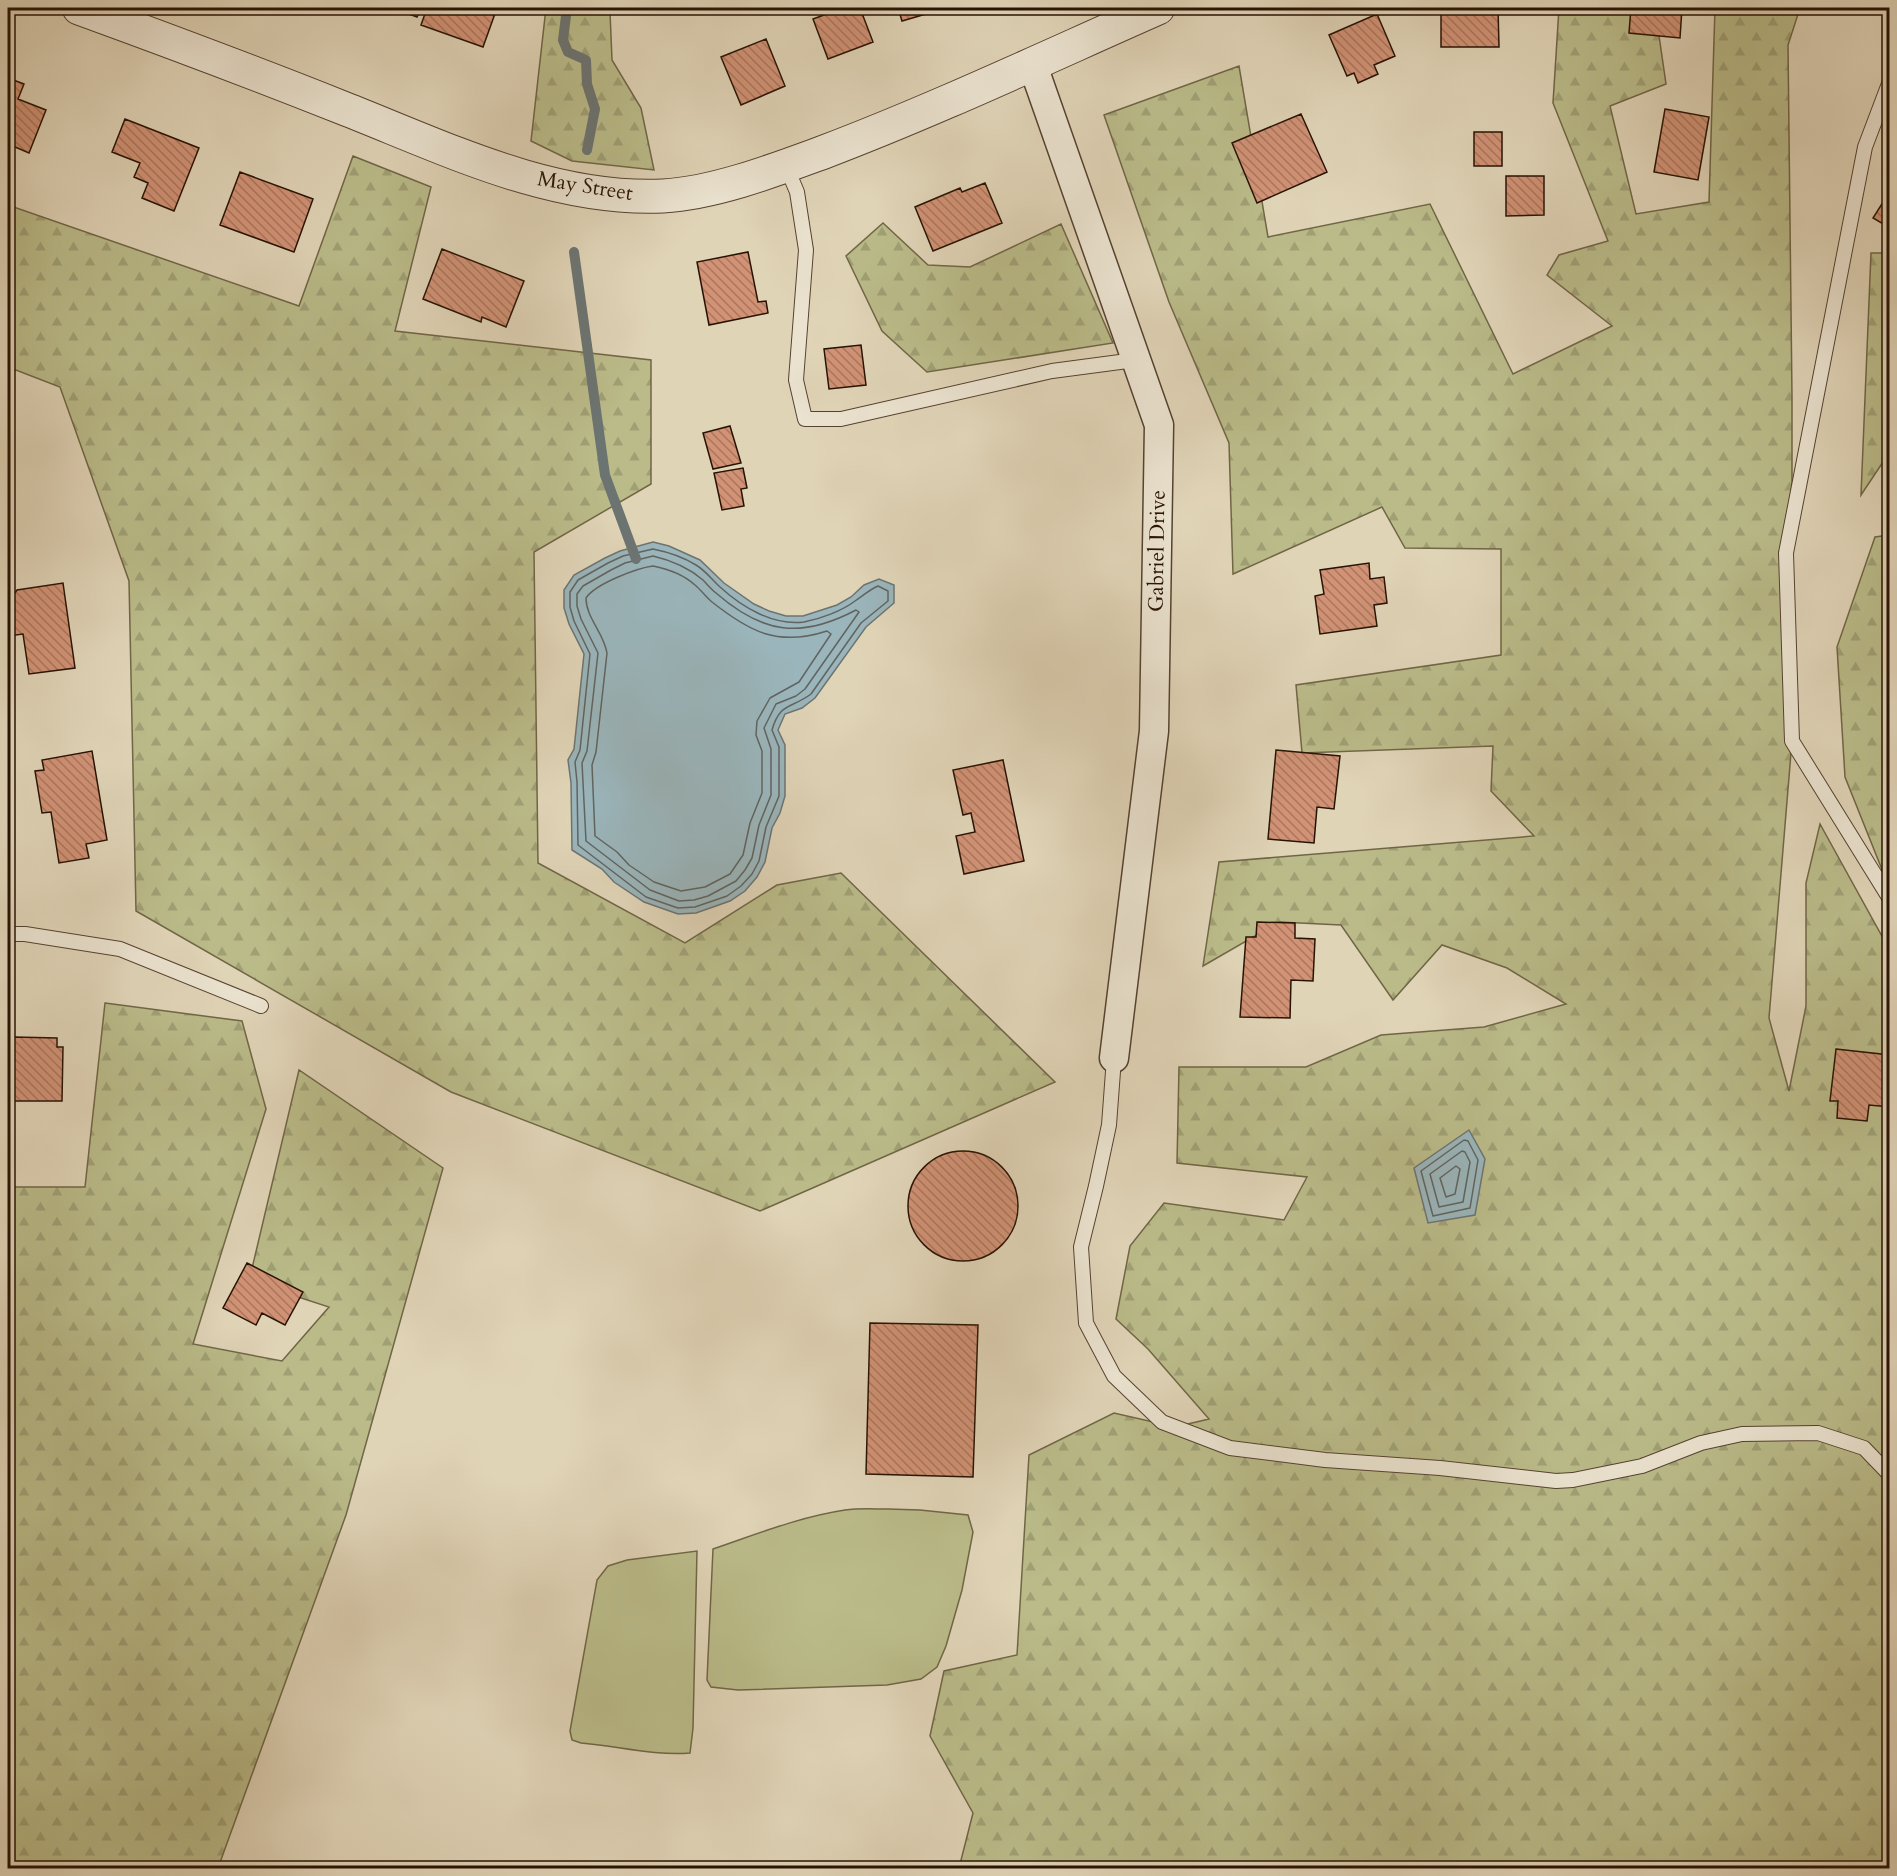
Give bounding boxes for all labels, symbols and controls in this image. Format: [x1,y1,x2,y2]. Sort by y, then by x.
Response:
street label: May Street [535,164,635,208]
street label: Gabriel Drive [1141,490,1173,612]

